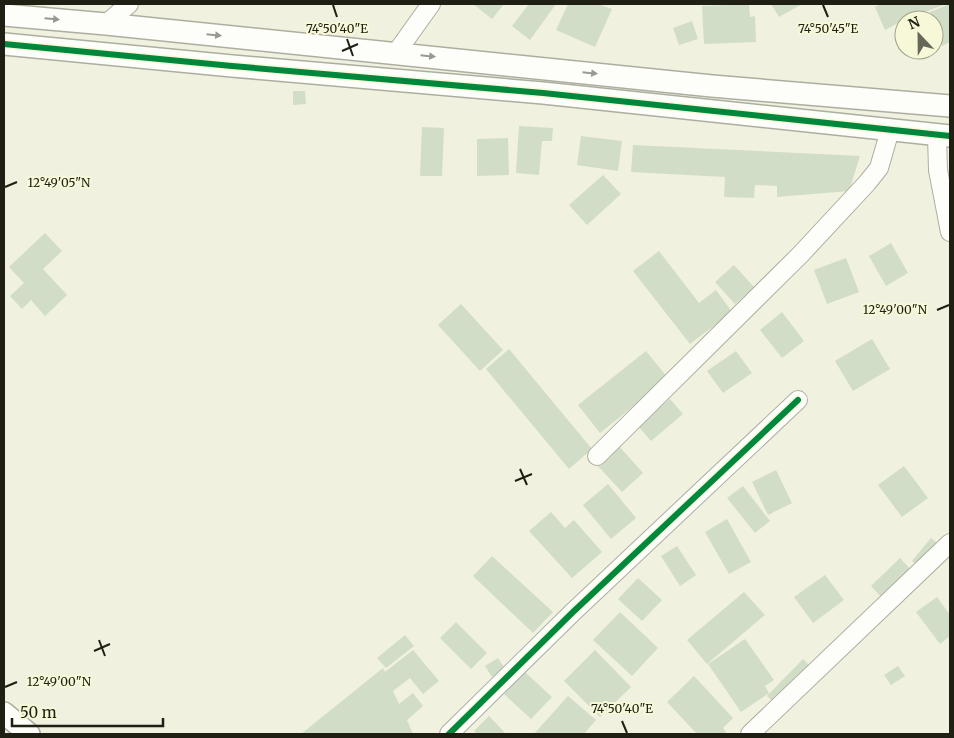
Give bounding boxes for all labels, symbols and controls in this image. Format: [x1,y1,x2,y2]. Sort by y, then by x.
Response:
north arrow [894,10,944,60]
text: N [906,13,923,33]
one-way arrow [45,16,61,24]
text: 74°50'40"E [306,21,368,36]
text: 74°50'45"E [798,21,858,36]
one-way arrow [206,31,222,39]
one-way arrow [420,52,436,60]
one-way arrow [582,69,598,77]
text: 12°49'05"N [28,175,91,190]
text: 12°49'00"N [863,302,928,317]
text: 12°49'00"N [27,674,92,689]
scale bar [12,696,164,728]
text: 74°50'40"E [591,701,653,716]
text: 50 m [20,703,57,722]

